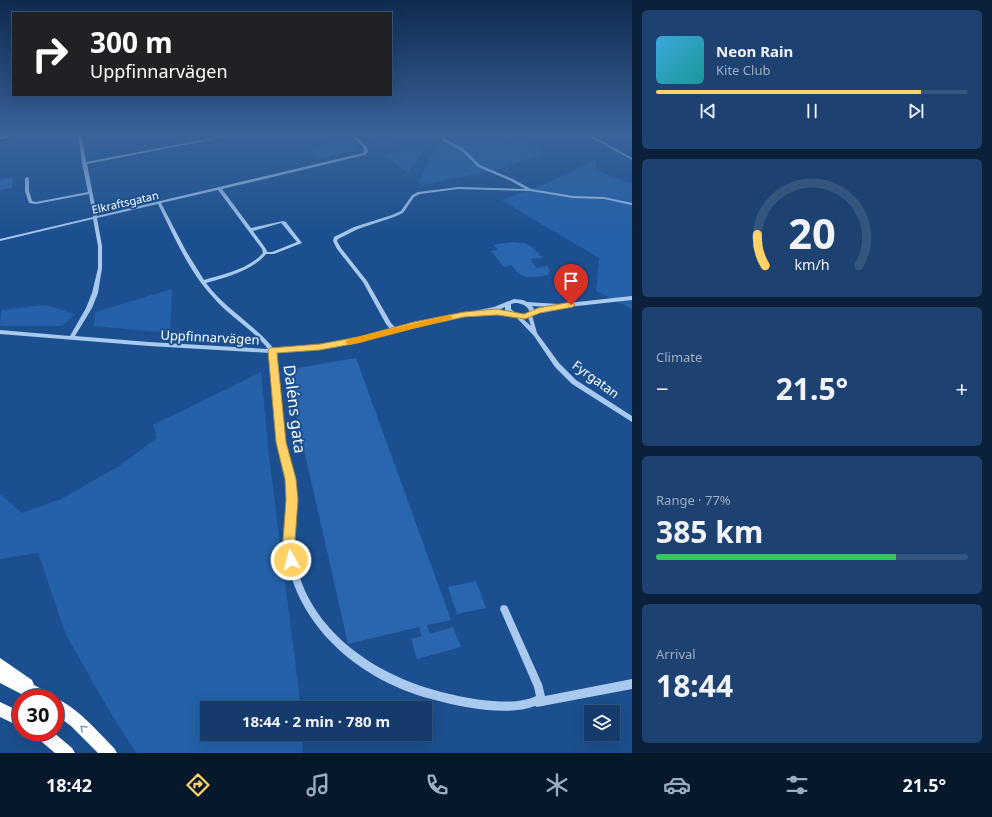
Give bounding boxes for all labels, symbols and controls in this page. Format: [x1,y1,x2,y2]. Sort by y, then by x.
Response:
text: 300 m [90,23,173,61]
icon: right [24,28,76,80]
text: Neon Rain [716,41,793,61]
text: Uppfinnarvägen [90,59,228,83]
text: Kite Club [716,61,770,79]
icon: previous [697,100,719,122]
icon: pause [801,100,823,122]
icon: next [905,100,927,122]
street label: Elkraftsgatan [90,187,160,217]
text: 20 [788,205,836,261]
text: km/h [794,254,830,273]
pin [554,264,588,305]
icon: arrive [560,270,582,292]
street label: Uppfinnarvägen [160,325,260,349]
text: Climate [656,348,702,366]
street label: Fyrgatan [569,356,623,402]
street label: Daléns gata [279,363,311,455]
text: 21.5° [776,368,848,409]
text: − [656,373,669,403]
text: + [955,373,968,403]
text: Range · 77% [656,491,731,509]
text: 385 km [656,511,763,552]
position arrow [270,539,312,581]
text: Arrival [656,645,696,663]
text: 18:44 [656,665,733,706]
speed limit sign: 30 [12,689,64,741]
map controls [584,705,620,741]
button: layers [584,705,620,741]
text: 18:44 · 2 min · 780 m [242,711,390,731]
one-way arrow [80,725,88,733]
icon: directions [184,771,212,799]
icon: music [304,771,332,799]
icon: phone [423,771,451,799]
icon: climate [543,771,571,799]
icon: car [663,771,691,799]
icon: filters [783,771,811,799]
text: 18:42 [46,773,92,797]
text: 21.5° [902,773,946,797]

